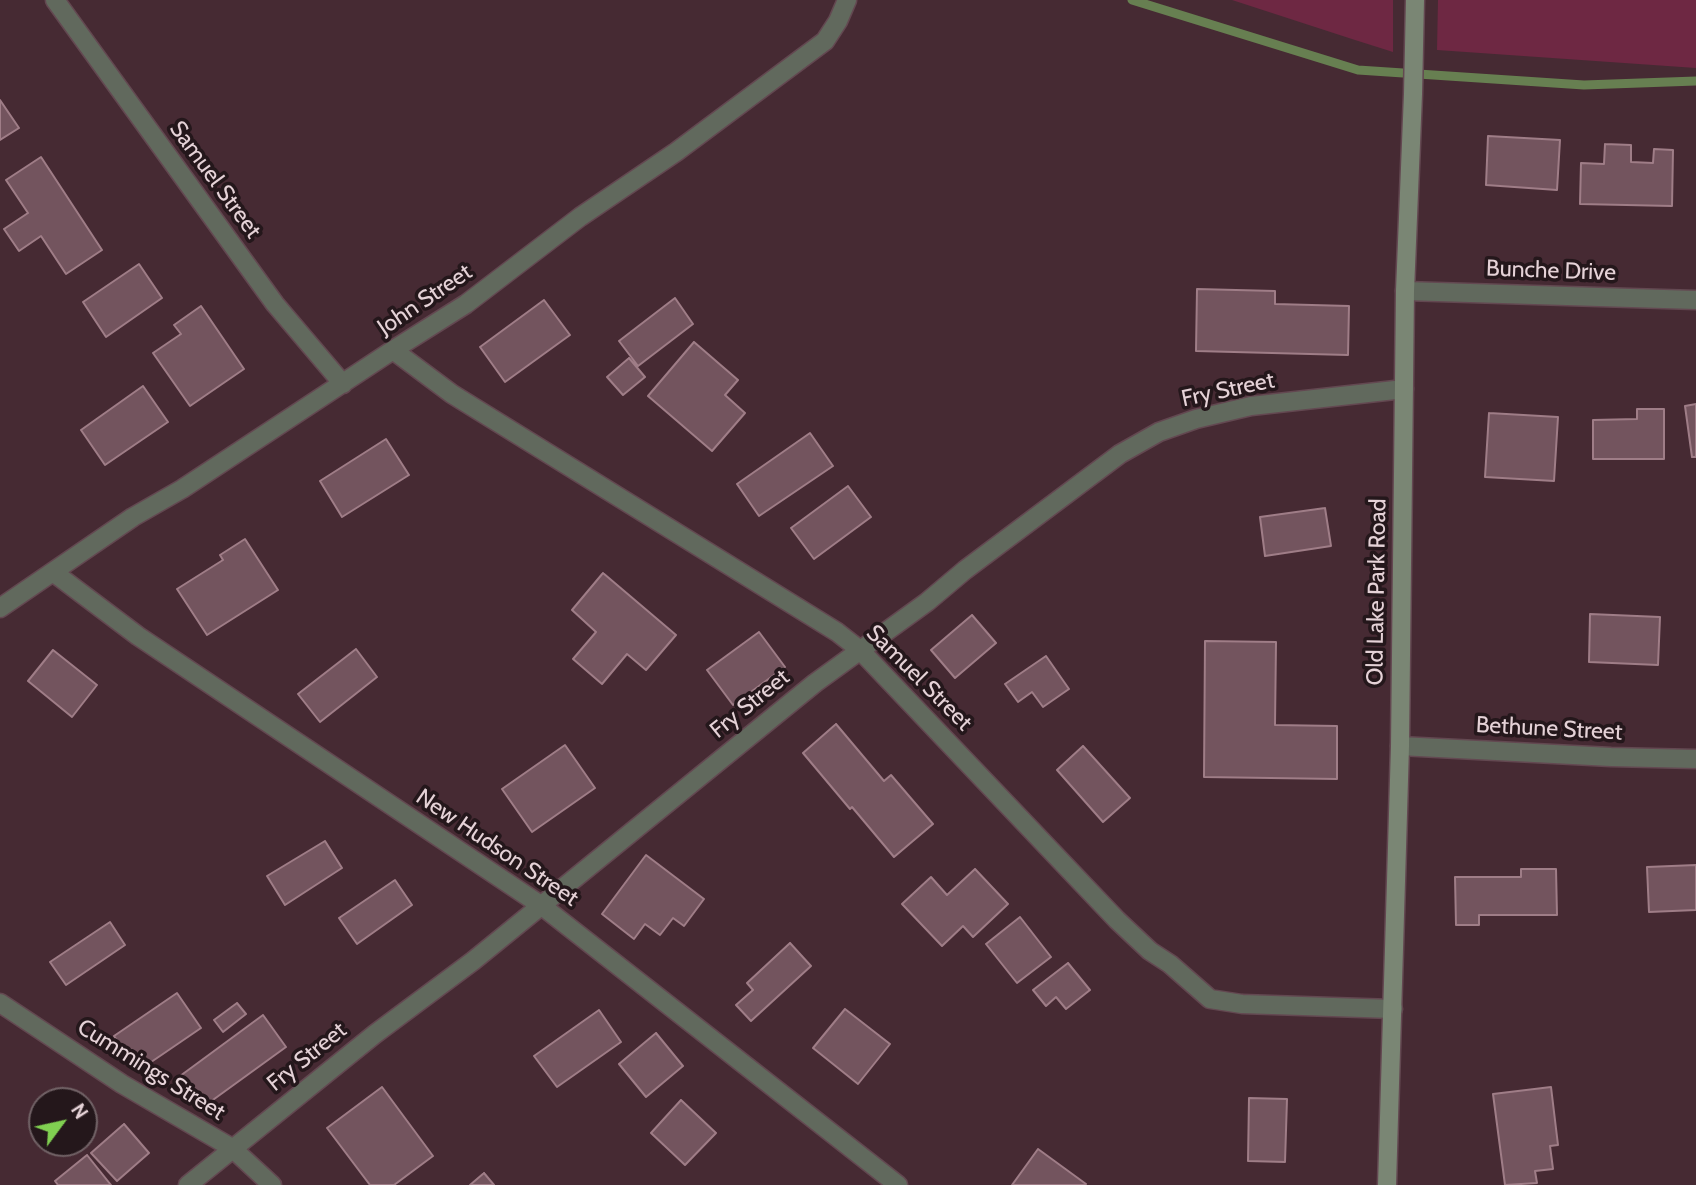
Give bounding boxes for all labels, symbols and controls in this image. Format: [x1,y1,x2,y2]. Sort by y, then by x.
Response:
street label: Samuel Street [163,116,267,244]
street label: Bunche Drive [1486,255,1616,287]
street label: John Street [373,258,477,342]
street label: Fry Street [1179,367,1277,413]
street label: Old Lake Park Road [1362,498,1392,686]
street label: Samuel Street [860,619,978,737]
street label: Fry Street [705,664,795,744]
street label: Bethune Street [1475,711,1623,747]
street label: New Hudson Street [411,784,583,912]
street label: Cummings Street [72,1013,230,1127]
street label: Fry Street [262,1017,352,1097]
north arrow [28,1087,98,1157]
text: N [66,1099,93,1123]

